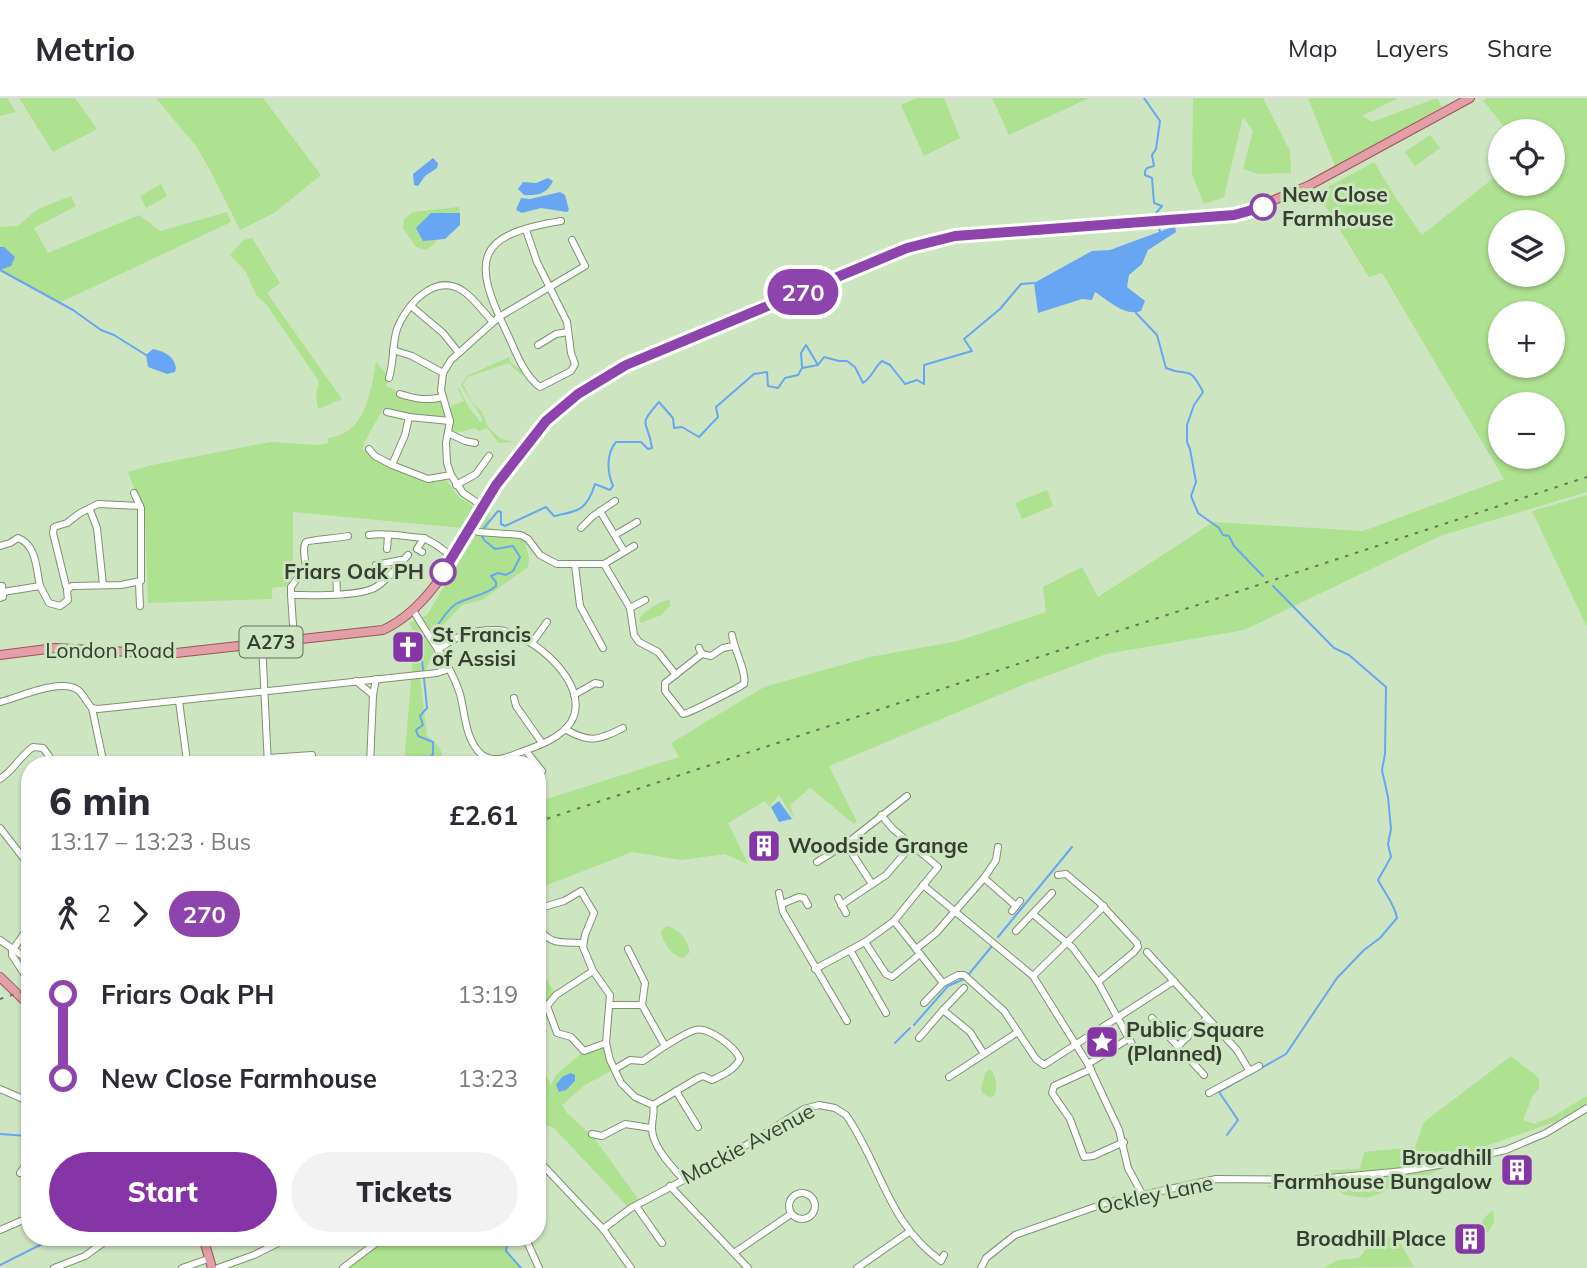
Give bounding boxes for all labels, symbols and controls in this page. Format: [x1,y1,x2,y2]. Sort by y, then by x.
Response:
text: Metrio [35,28,135,69]
text: Map [1288,33,1337,63]
text: Layers [1375,33,1449,63]
text: Share [1487,33,1552,63]
map controls [1488,119,1565,469]
button: locate [1488,119,1565,196]
place label: New Close Farmhouse [1282,181,1393,231]
marker: New Close Farmhouse [1250,194,1276,220]
button: layers [1488,210,1565,287]
line badge: 270 [763,269,843,315]
text: 270 [781,277,825,307]
button: + [1488,301,1565,378]
button: − [1488,392,1565,469]
place label: Friars Oak PH [284,558,424,584]
marker: Friars Oak PH [430,559,456,585]
place label: St Francis of Assisi [432,621,531,671]
road number: A273 [240,626,302,657]
church icon: St Francis of Assisi [389,628,427,666]
street label: London Road [45,637,175,663]
text: 6 min [49,777,151,825]
text: £2.61 [449,799,518,832]
text: 13:17 – 13:23 · Bus [49,827,251,856]
building icon: Woodside Grange [745,827,783,865]
place label: Woodside Grange [788,832,968,858]
icon: walk [49,895,87,933]
icon: forward [121,895,159,933]
text: 2 [97,899,111,928]
text: 270 [183,899,226,929]
text: Friars Oak PH [101,978,274,1011]
text: 13:19 [458,980,518,1009]
place label: Public Square (Planned) [1126,1016,1264,1066]
place icon: Public Square (Planned) [1083,1023,1121,1061]
text: New Close Farmhouse [101,1062,377,1095]
text: 13:23 [458,1064,518,1093]
street label: Mackie Avenue [677,1097,818,1189]
place label: Broadhill Farmhouse Bungalow [1273,1144,1492,1194]
building icon: Broadhill Farmhouse Bungalow [1498,1151,1536,1189]
button: Start [49,1152,277,1232]
button: Tickets [291,1152,518,1232]
street label: Ockley Lane [1094,1169,1215,1219]
building icon: Broadhill Place [1451,1220,1489,1258]
place label: Broadhill Place [1296,1225,1446,1251]

